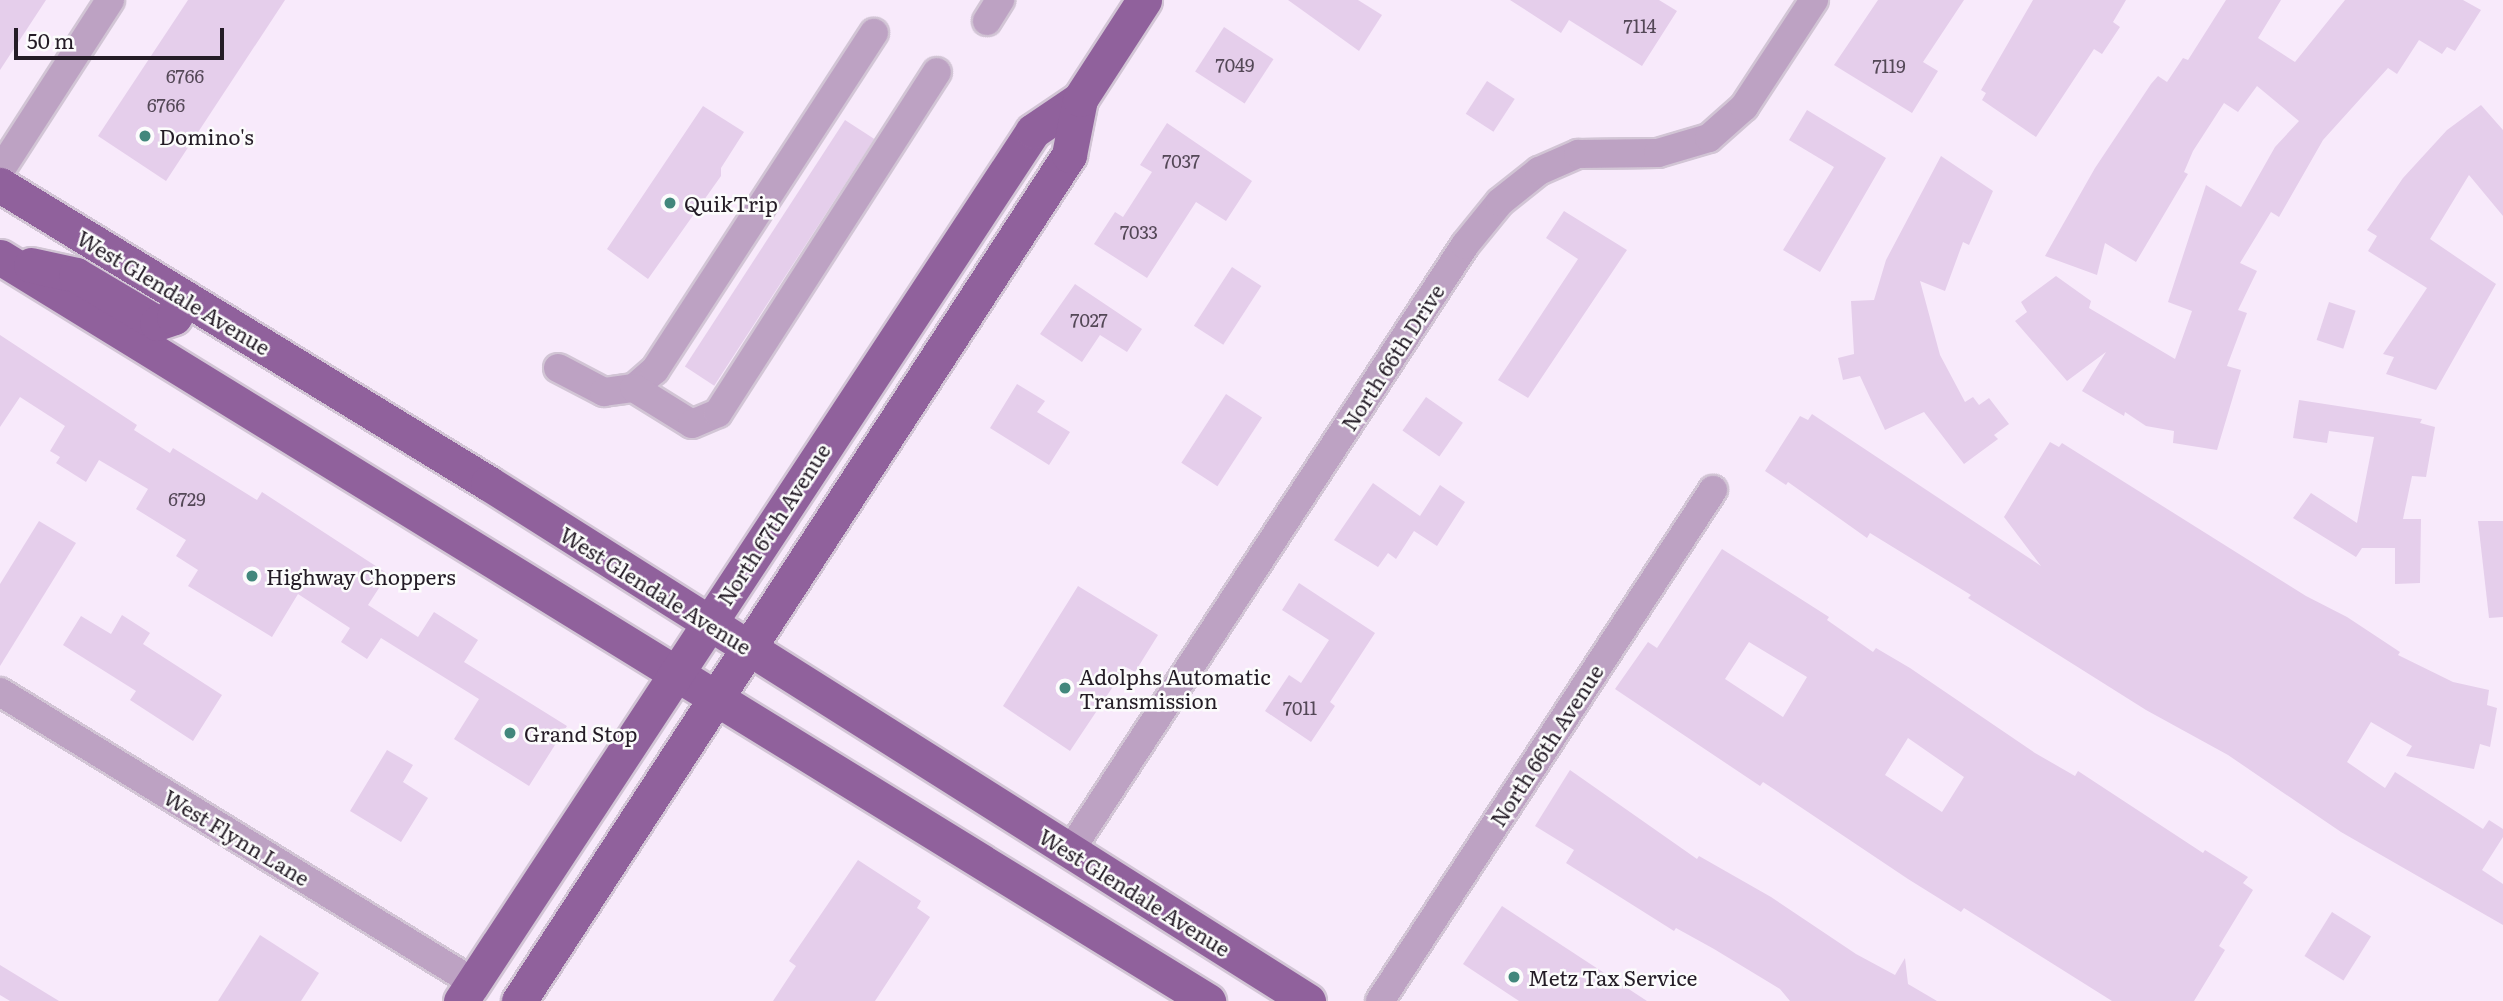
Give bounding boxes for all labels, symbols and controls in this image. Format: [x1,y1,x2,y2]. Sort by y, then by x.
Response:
scale bar [18,14,228,58]
house number: 7114 [1624,15,1656,37]
text: 50 m [27,24,74,55]
house number: 7049 [1216,54,1254,76]
house number: 7119 [1872,55,1906,77]
house number: 6766 [166,65,204,87]
house number: 6766 [147,94,185,116]
place label: Domino's [159,123,254,149]
marker: Domino's [137,128,153,144]
house number: 7037 [1162,150,1200,172]
place label: QuikTrip [684,190,778,216]
marker: QuikTrip [662,195,678,211]
house number: 7033 [1120,221,1158,243]
street label: West Glendale Avenue [73,224,275,360]
street label: North 66th Drive [1335,279,1449,435]
house number: 7027 [1070,309,1108,331]
street label: North 67th Avenue [711,439,835,609]
house number: 6729 [168,488,206,510]
street label: West Glendale Avenue [556,521,756,659]
place label: Highway Choppers [266,563,456,589]
marker: Highway Choppers [244,568,260,584]
street label: North 66th Avenue [1484,659,1608,831]
place label: Adolphs Automatic Transmission [1079,663,1271,713]
marker: Adolphs Automatic Transmission [1057,680,1073,696]
house number: 7011 [1283,697,1317,719]
place label: Grand Stop [524,720,637,746]
marker: Grand Stop [502,725,518,741]
street label: West Flynn Lane [160,784,314,890]
street label: West Glendale Avenue [1035,823,1235,961]
place label: Metz Tax Service [1528,964,1697,990]
marker: Metz Tax Service [1506,969,1522,985]

